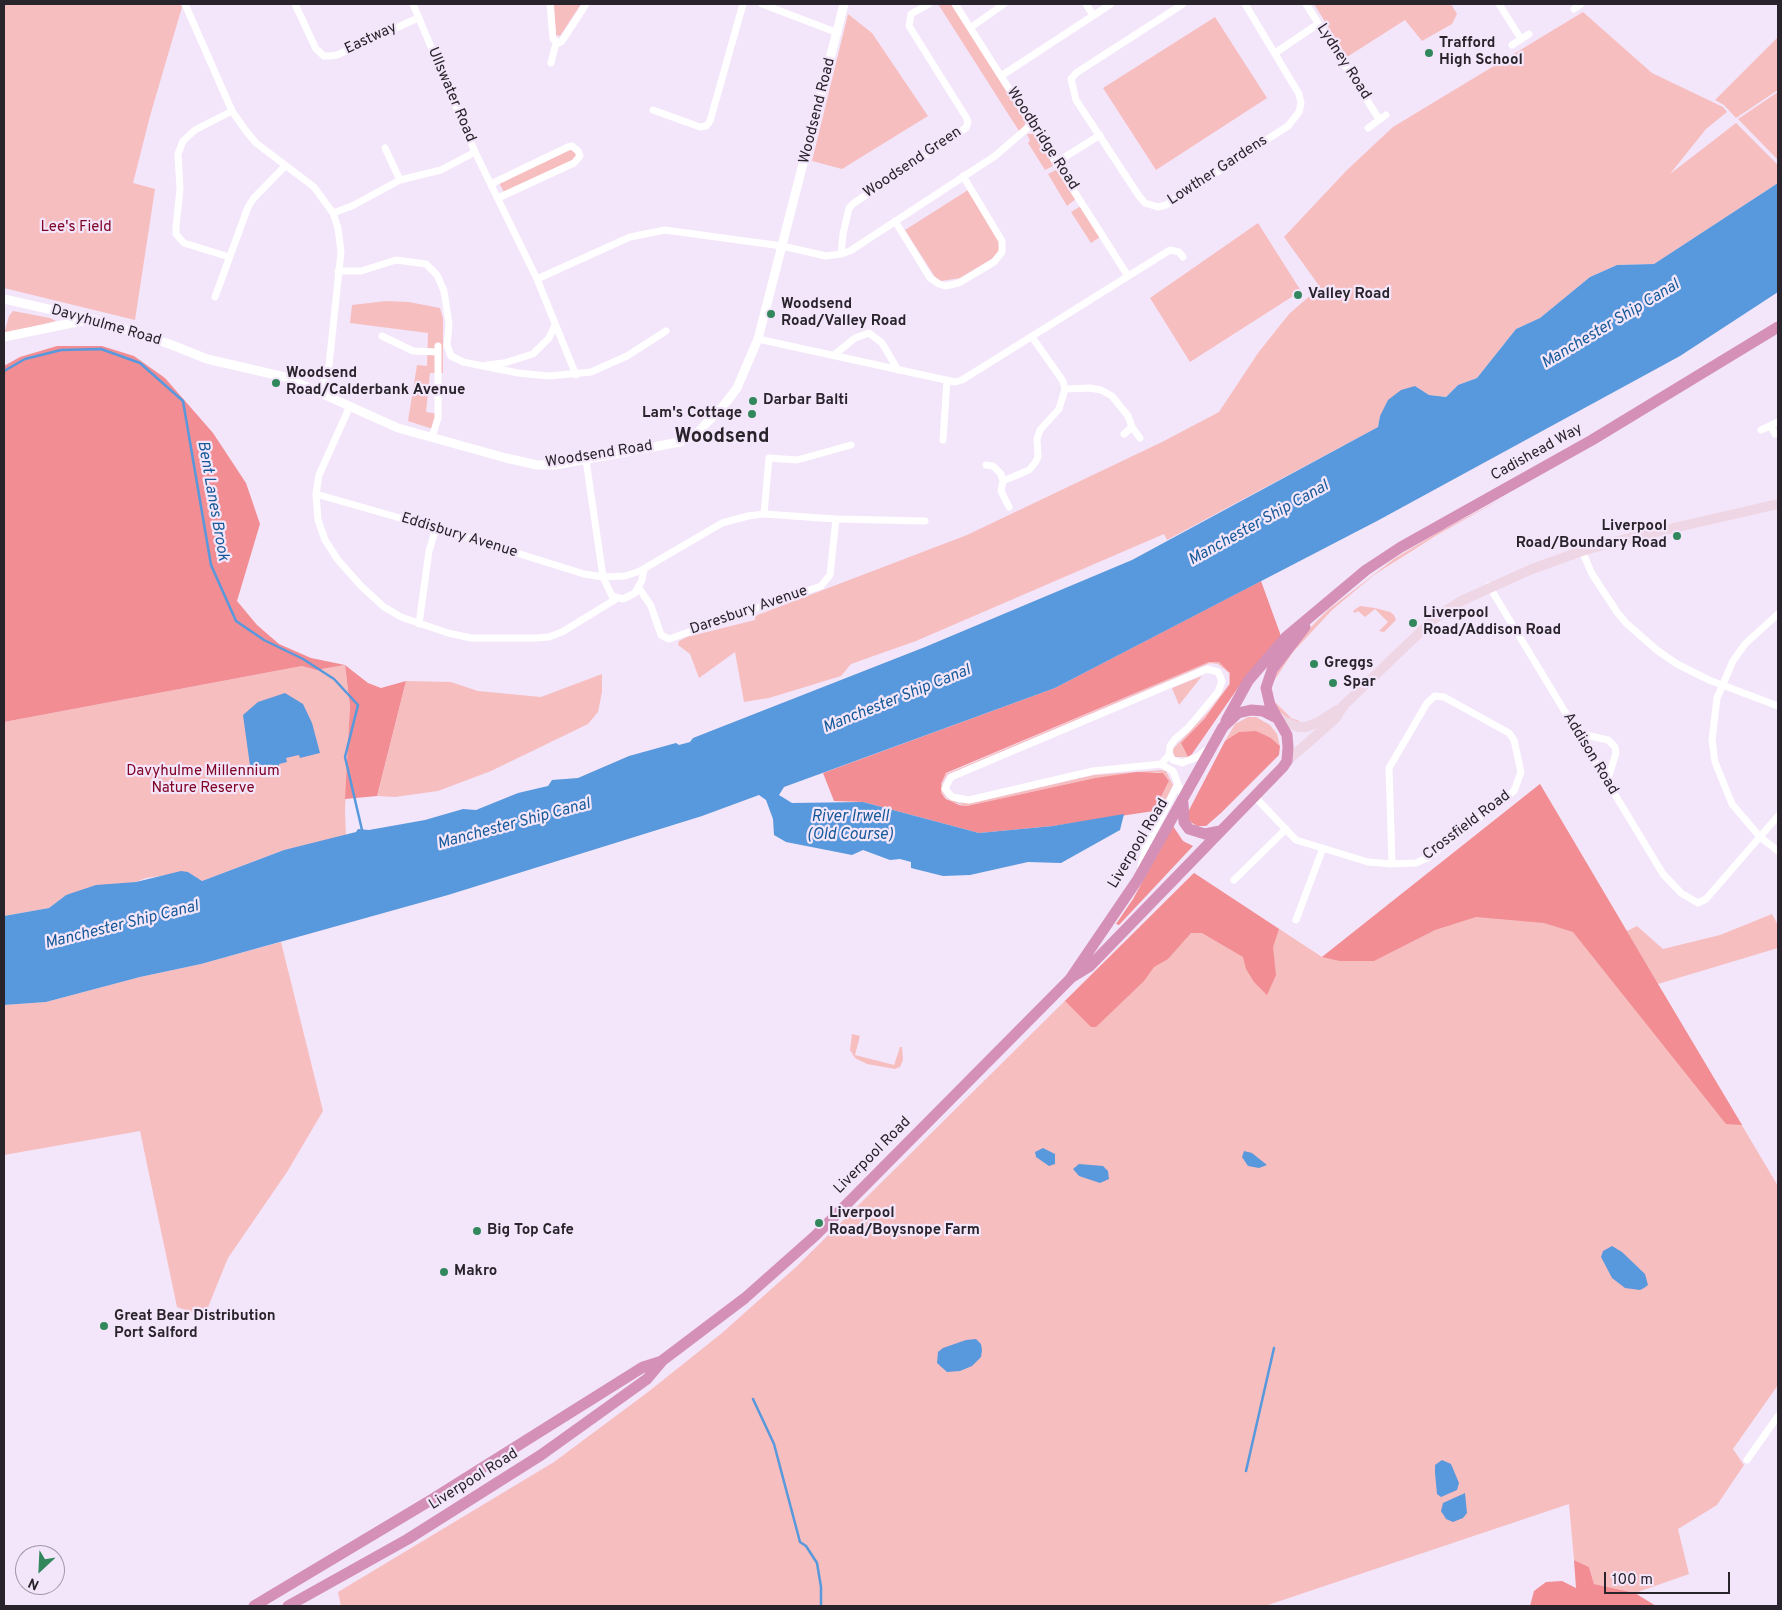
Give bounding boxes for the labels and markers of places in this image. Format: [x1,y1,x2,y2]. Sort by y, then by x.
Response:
place label: Trafford High School [1439,35,1523,70]
marker: Trafford High School [1423,47,1435,59]
place label: Valley Road [1308,286,1390,304]
marker: Valley Road [1292,289,1304,301]
place label: Woodsend Road/Valley Road [781,296,906,331]
marker: Woodsend Road/Valley Road [765,308,777,320]
place label: Woodsend Road/Calderbank Avenue [286,365,465,400]
marker: Woodsend Road/Calderbank Avenue [270,377,282,389]
place label: Darbar Balti [763,392,848,410]
marker: Darbar Balti [747,395,759,407]
place label: Lam's Cottage [642,405,742,423]
marker: Lam's Cottage [746,408,758,420]
place label: Liverpool Road/Boundary Road [1516,518,1667,553]
marker: Liverpool Road/Boundary Road [1671,530,1683,542]
place label: Liverpool Road/Addison Road [1423,605,1561,640]
marker: Liverpool Road/Addison Road [1407,617,1419,629]
place label: Greggs [1324,655,1373,673]
marker: Greggs [1308,658,1320,670]
place label: Spar [1343,674,1376,692]
marker: Spar [1327,677,1339,689]
place label: Liverpool Road/Boysnope Farm [829,1205,980,1240]
marker: Liverpool Road/Boysnope Farm [813,1217,825,1229]
place label: Big Top Cafe [487,1222,574,1240]
marker: Big Top Cafe [471,1225,483,1237]
place label: Makro [454,1263,497,1281]
marker: Makro [438,1266,450,1278]
place label: Great Bear Distribution Port Salford [114,1308,276,1343]
marker: Great Bear Distribution Port Salford [98,1320,110,1332]

